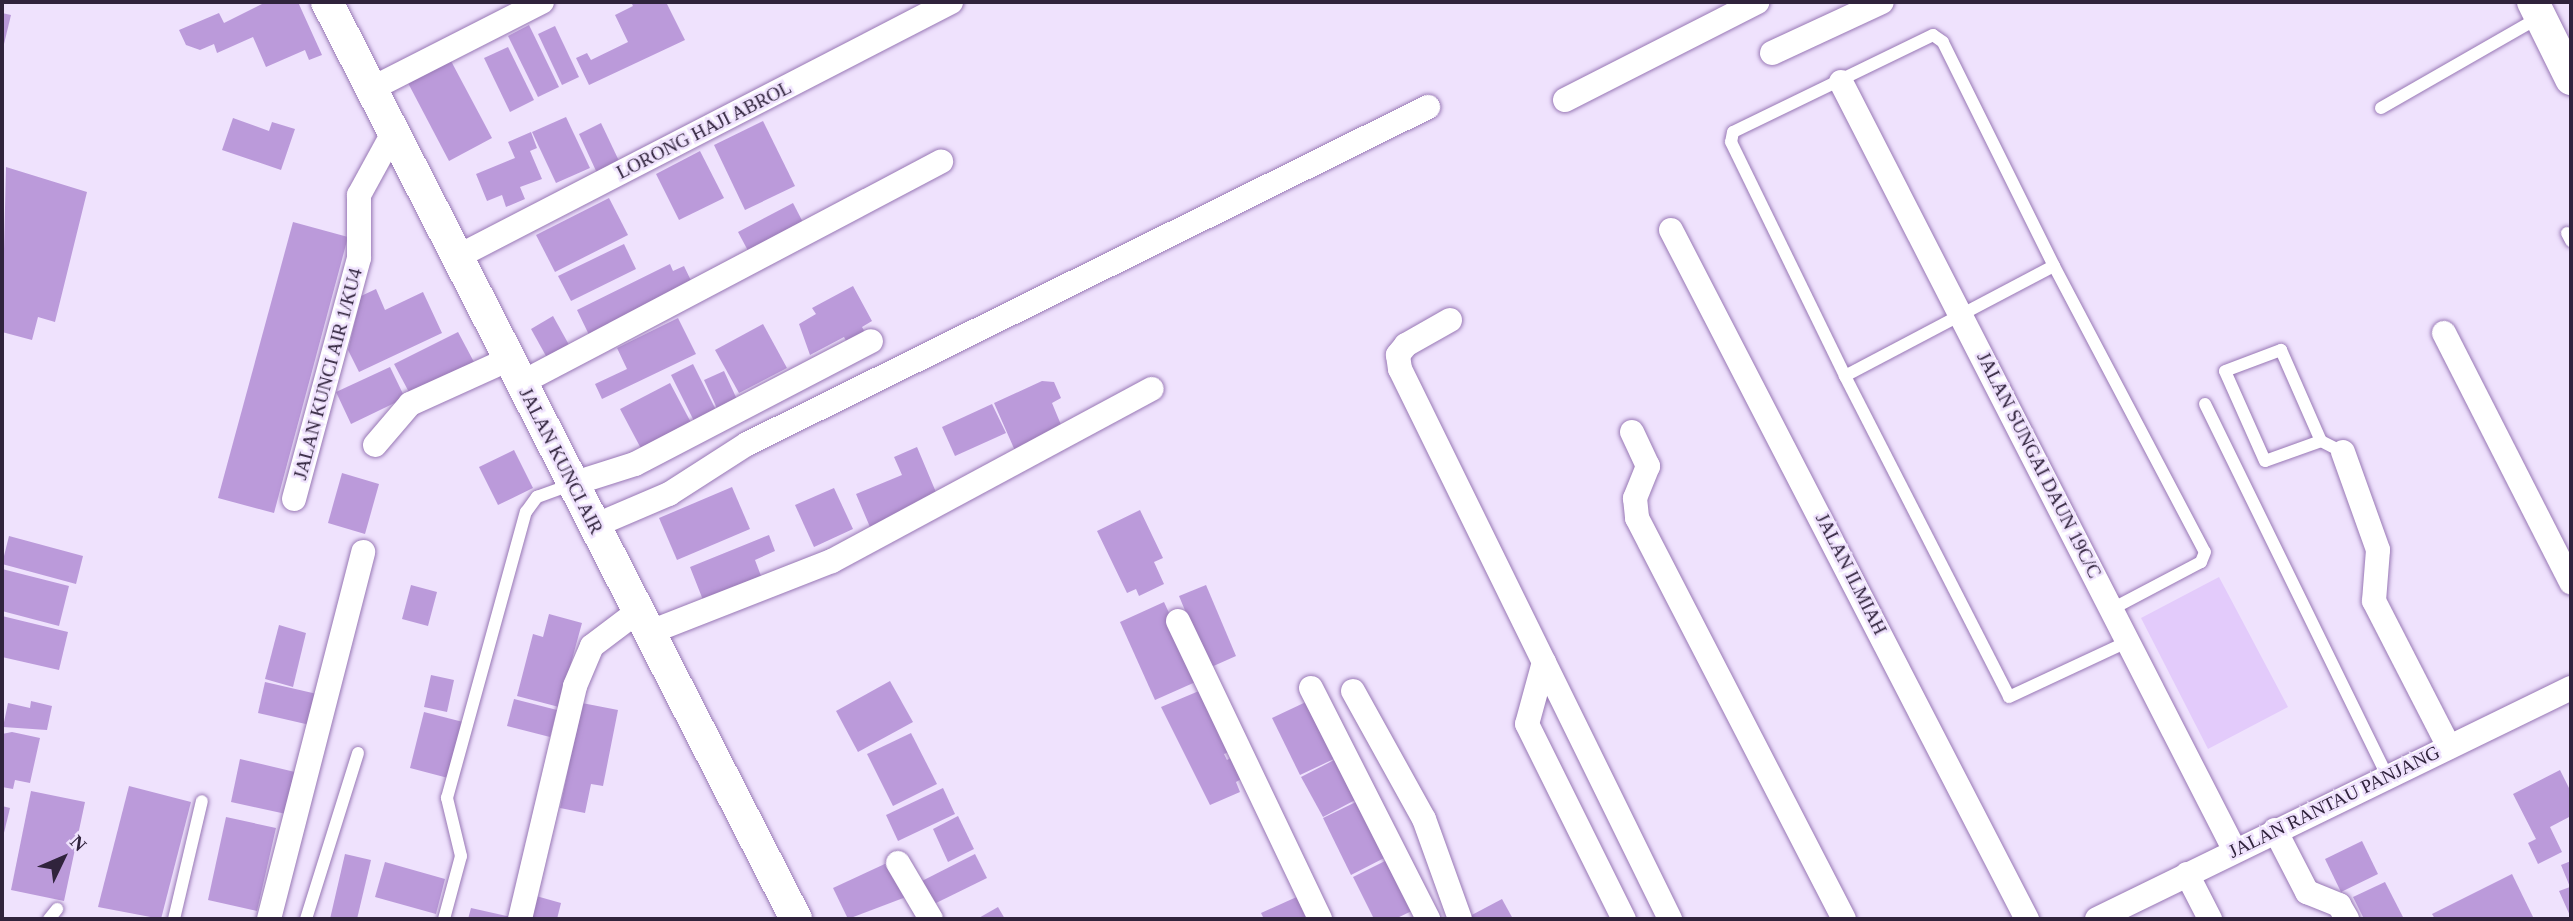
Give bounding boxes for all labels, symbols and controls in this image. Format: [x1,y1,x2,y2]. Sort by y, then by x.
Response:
street label: LORONG HAJI ABROL [612,76,796,184]
street label: JALAN KUNCI AIR 1/KU4 [289,265,367,483]
street label: JALAN SUNGAI DAUN 19C/C [1972,348,2106,582]
street label: JALAN KUNCI AIR [514,383,608,539]
street label: JALAN ILMIAH [1811,509,1891,639]
street label: JALAN RANTAU PANJANG [2225,741,2443,863]
north arrow [28,823,98,893]
text: N [66,831,91,855]

